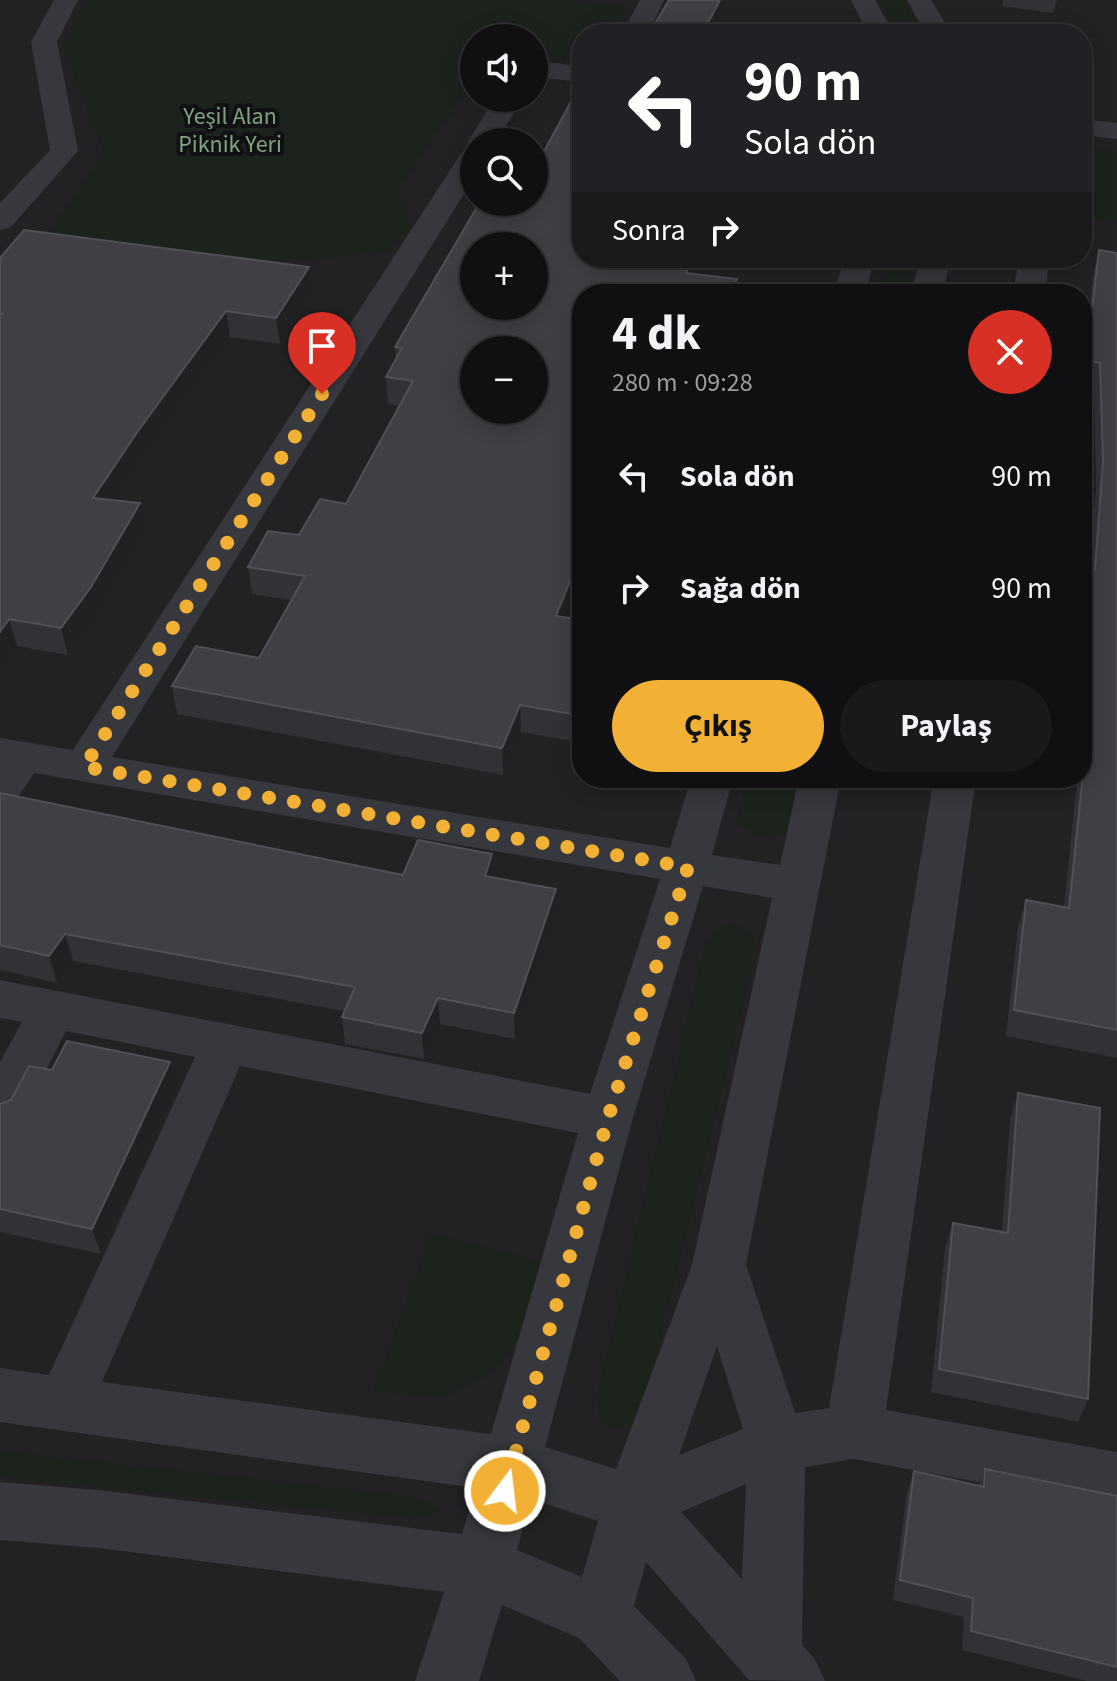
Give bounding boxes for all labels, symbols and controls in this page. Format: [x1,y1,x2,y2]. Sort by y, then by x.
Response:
map controls [460,24,548,424]
button: sound [460,24,548,112]
text: 90 m [744,43,862,122]
icon: left [612,56,716,160]
park label: Yeşil Alan Piknik Yeri [178,99,282,162]
text: Sola dön [744,117,876,168]
button: search [460,128,548,216]
icon: right [702,208,746,252]
text: Sonra [612,209,686,252]
button: + [460,232,548,320]
text: 4 dk [612,300,701,368]
button: close [968,310,1052,394]
pin [288,312,356,394]
icon: arrive [300,324,344,368]
button: − [460,336,548,424]
text: 280 m · 09:28 [612,364,753,401]
icon: left [612,454,656,498]
text: Sola dön [680,455,795,498]
text: 90 m [991,455,1052,498]
icon: right [612,566,656,610]
text: Sağa dön [680,567,801,610]
text: 90 m [991,567,1052,610]
button: Çıkış [612,680,824,772]
button: Paylaş [840,680,1052,772]
position arrow [463,1449,547,1533]

